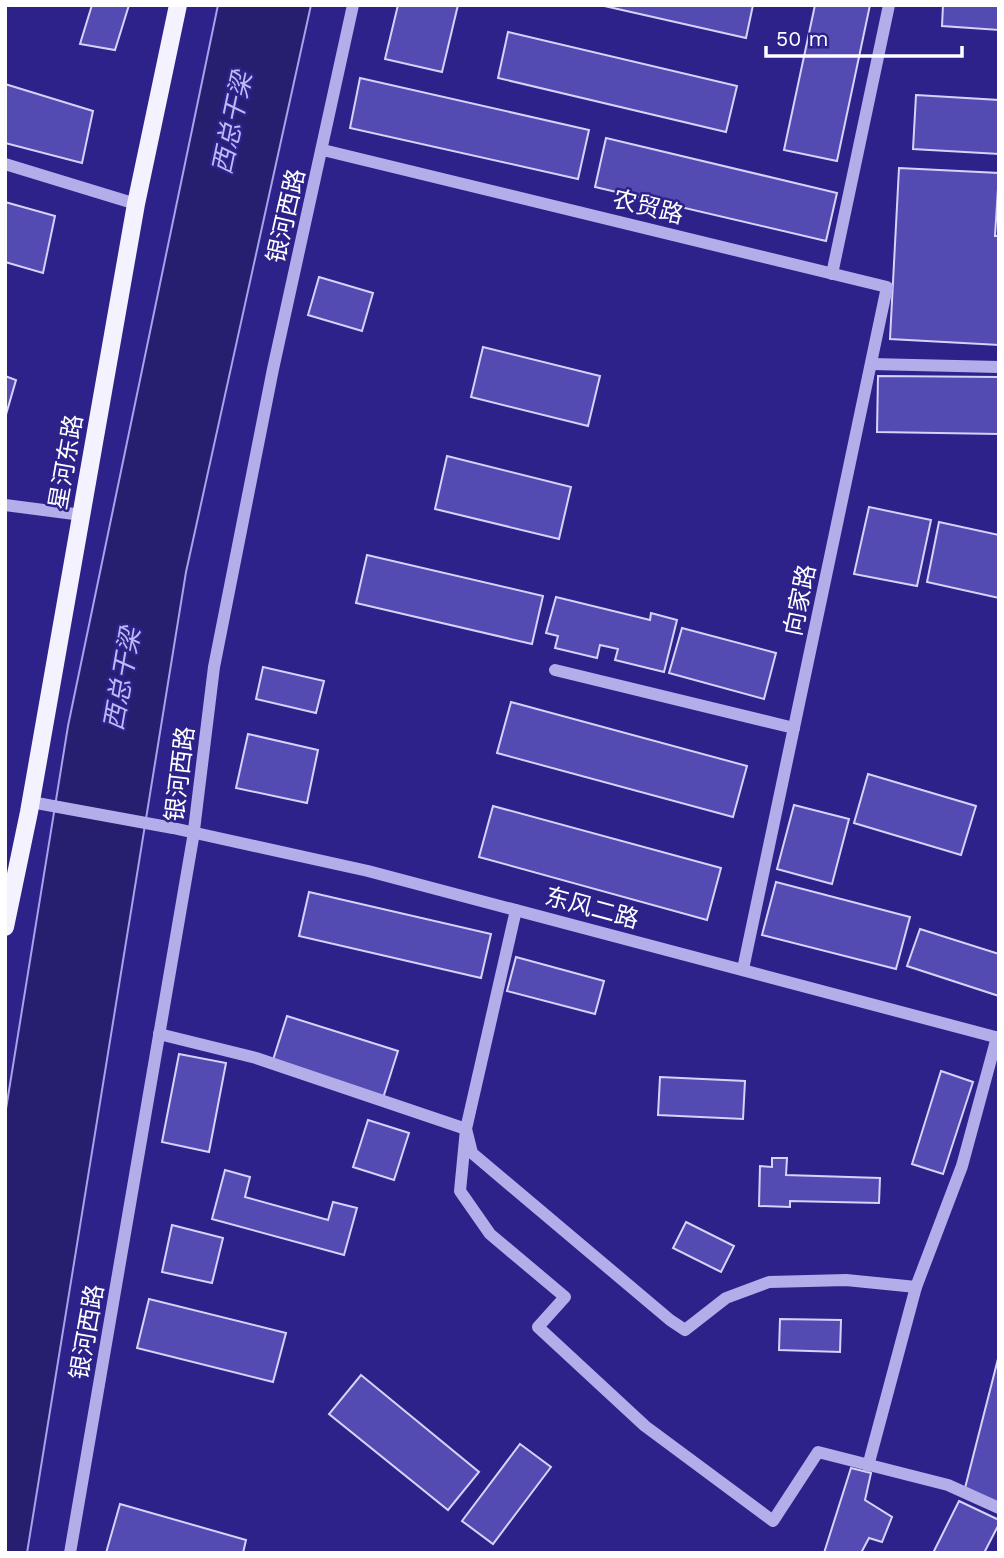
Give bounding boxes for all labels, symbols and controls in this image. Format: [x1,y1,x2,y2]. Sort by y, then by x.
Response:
scale bar [766,14,962,58]
text: 50 m [776,26,828,51]
water label: 西总干梁 [207,67,258,177]
street label: 银河西路 [262,166,310,266]
street label: 农贸路 [610,185,686,229]
street label: 星河东路 [44,412,88,512]
street label: 向家路 [779,562,821,638]
water label: 西总干梁 [98,623,146,733]
street label: 银河西路 [160,725,200,823]
street label: 东风二路 [542,882,642,934]
street label: 银河西路 [65,1282,109,1382]

